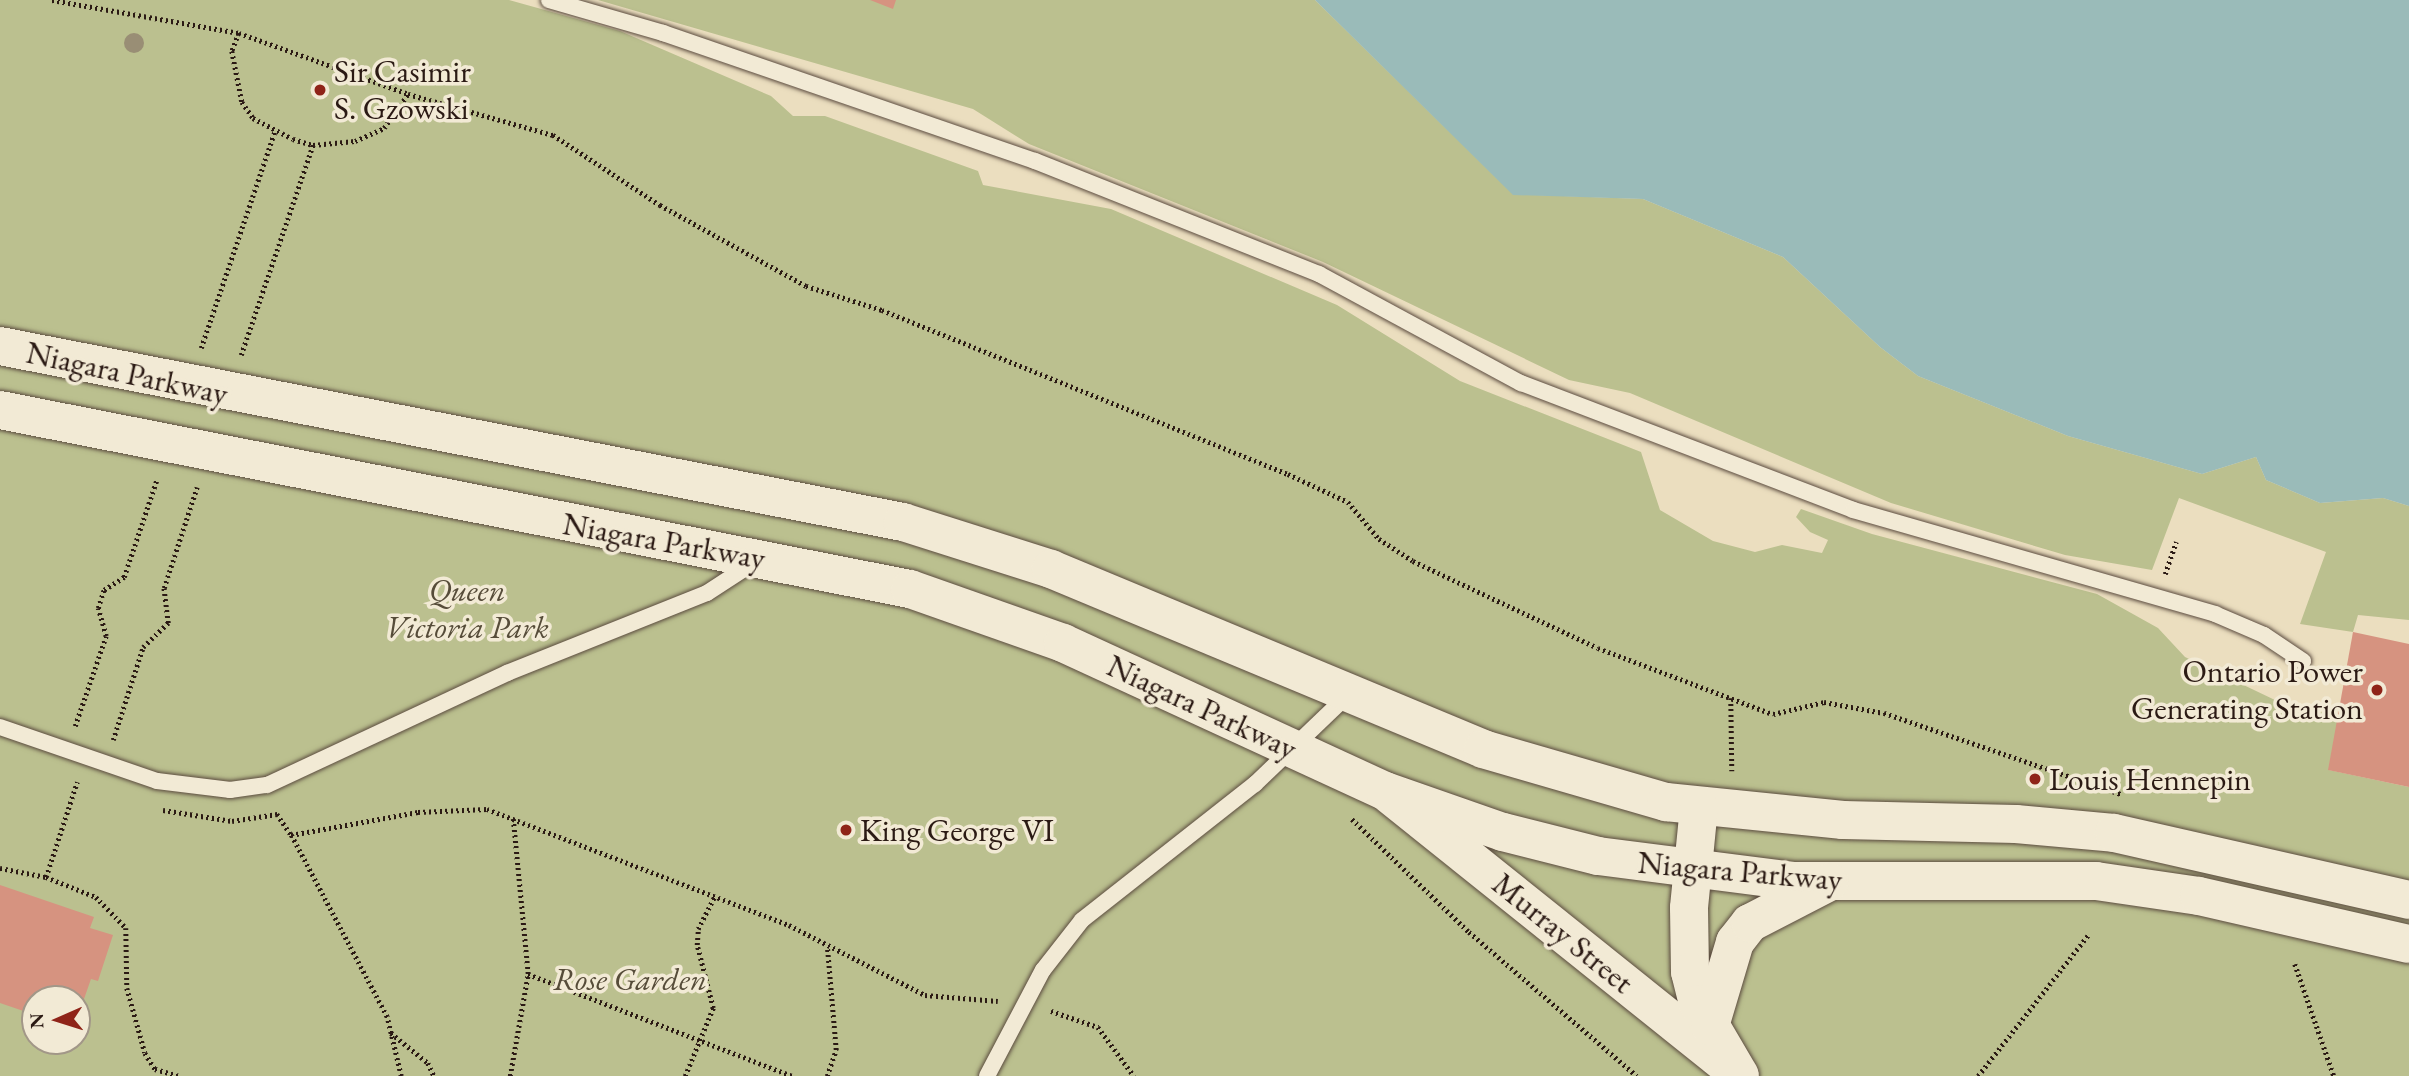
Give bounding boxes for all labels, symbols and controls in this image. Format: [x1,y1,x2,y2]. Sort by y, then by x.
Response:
place label: Sir Casimir S. Gzowski [334,53,471,128]
marker: Sir Casimir S. Gzowski [312,82,328,98]
street label: Niagara Parkway [23,333,231,413]
street label: Niagara Parkway [560,504,768,578]
park label: Queen Victoria Park [385,572,549,647]
street label: Niagara Parkway [1101,646,1303,768]
place label: Ontario Power Generating Station [2131,653,2363,728]
marker: Ontario Power Generating Station [2369,682,2385,698]
place label: Louis Hennepin [2049,760,2251,798]
marker: Louis Hennepin [2027,771,2043,787]
place label: King George VI [860,811,1054,849]
marker: King George VI [838,822,854,838]
street label: Niagara Parkway [1636,843,1844,899]
street label: Murray Street [1485,865,1641,1001]
park label: Rose Garden [553,960,707,998]
north arrow [21,985,91,1055]
text: N [24,1013,49,1029]

